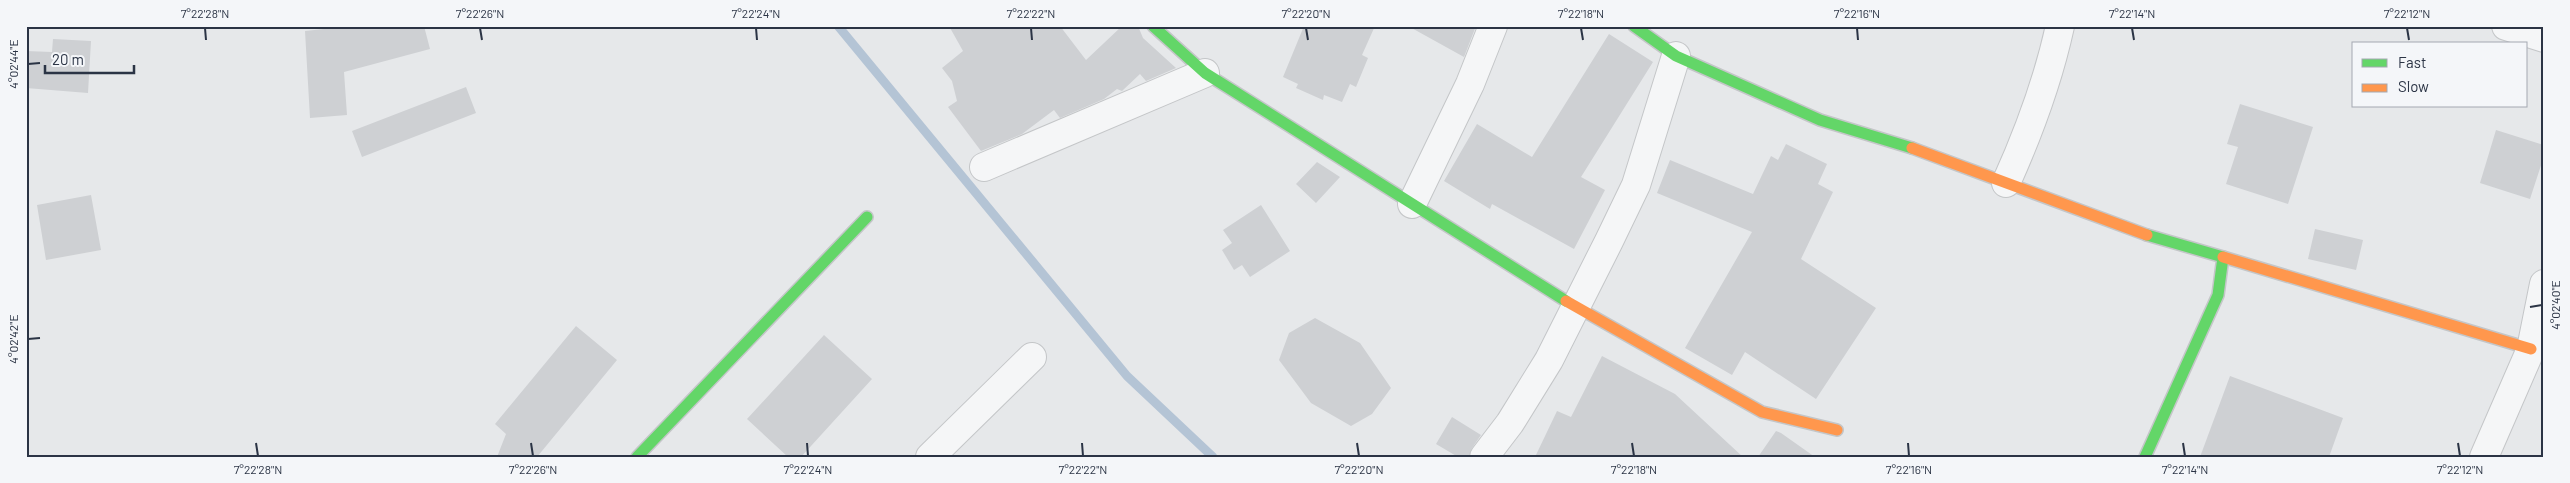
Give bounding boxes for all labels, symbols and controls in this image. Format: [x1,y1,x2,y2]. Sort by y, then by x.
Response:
text: 7°22'28"N [181,6,229,20]
text: 7°22'26"N [456,6,504,20]
text: 7°22'24"N [732,6,780,20]
text: 7°22'22"N [1007,6,1055,20]
text: 7°22'20"N [1281,6,1331,20]
text: 7°22'18"N [1558,6,1604,20]
text: 7°22'16"N [1834,6,1880,20]
text: 7°22'14"N [2109,6,2155,20]
text: 7°22'12"N [2384,6,2430,20]
text: 4°02'44"E [6,39,20,89]
scale bar [45,42,134,74]
legend [2352,42,2528,108]
text: 20 m [52,50,84,68]
text: Fast [2398,53,2426,71]
text: Slow [2398,77,2429,95]
text: 4°02'40"E [2548,280,2562,330]
text: 4°02'42"E [6,314,20,364]
text: 7°22'28"N [234,462,282,476]
text: 7°22'26"N [509,462,557,476]
text: 7°22'24"N [784,462,832,476]
text: 7°22'22"N [1059,462,1107,476]
text: 7°22'20"N [1334,462,1384,476]
text: 7°22'18"N [1611,462,1657,476]
text: 7°22'16"N [1886,462,1932,476]
text: 7°22'14"N [2162,462,2208,476]
text: 7°22'12"N [2437,462,2483,476]

